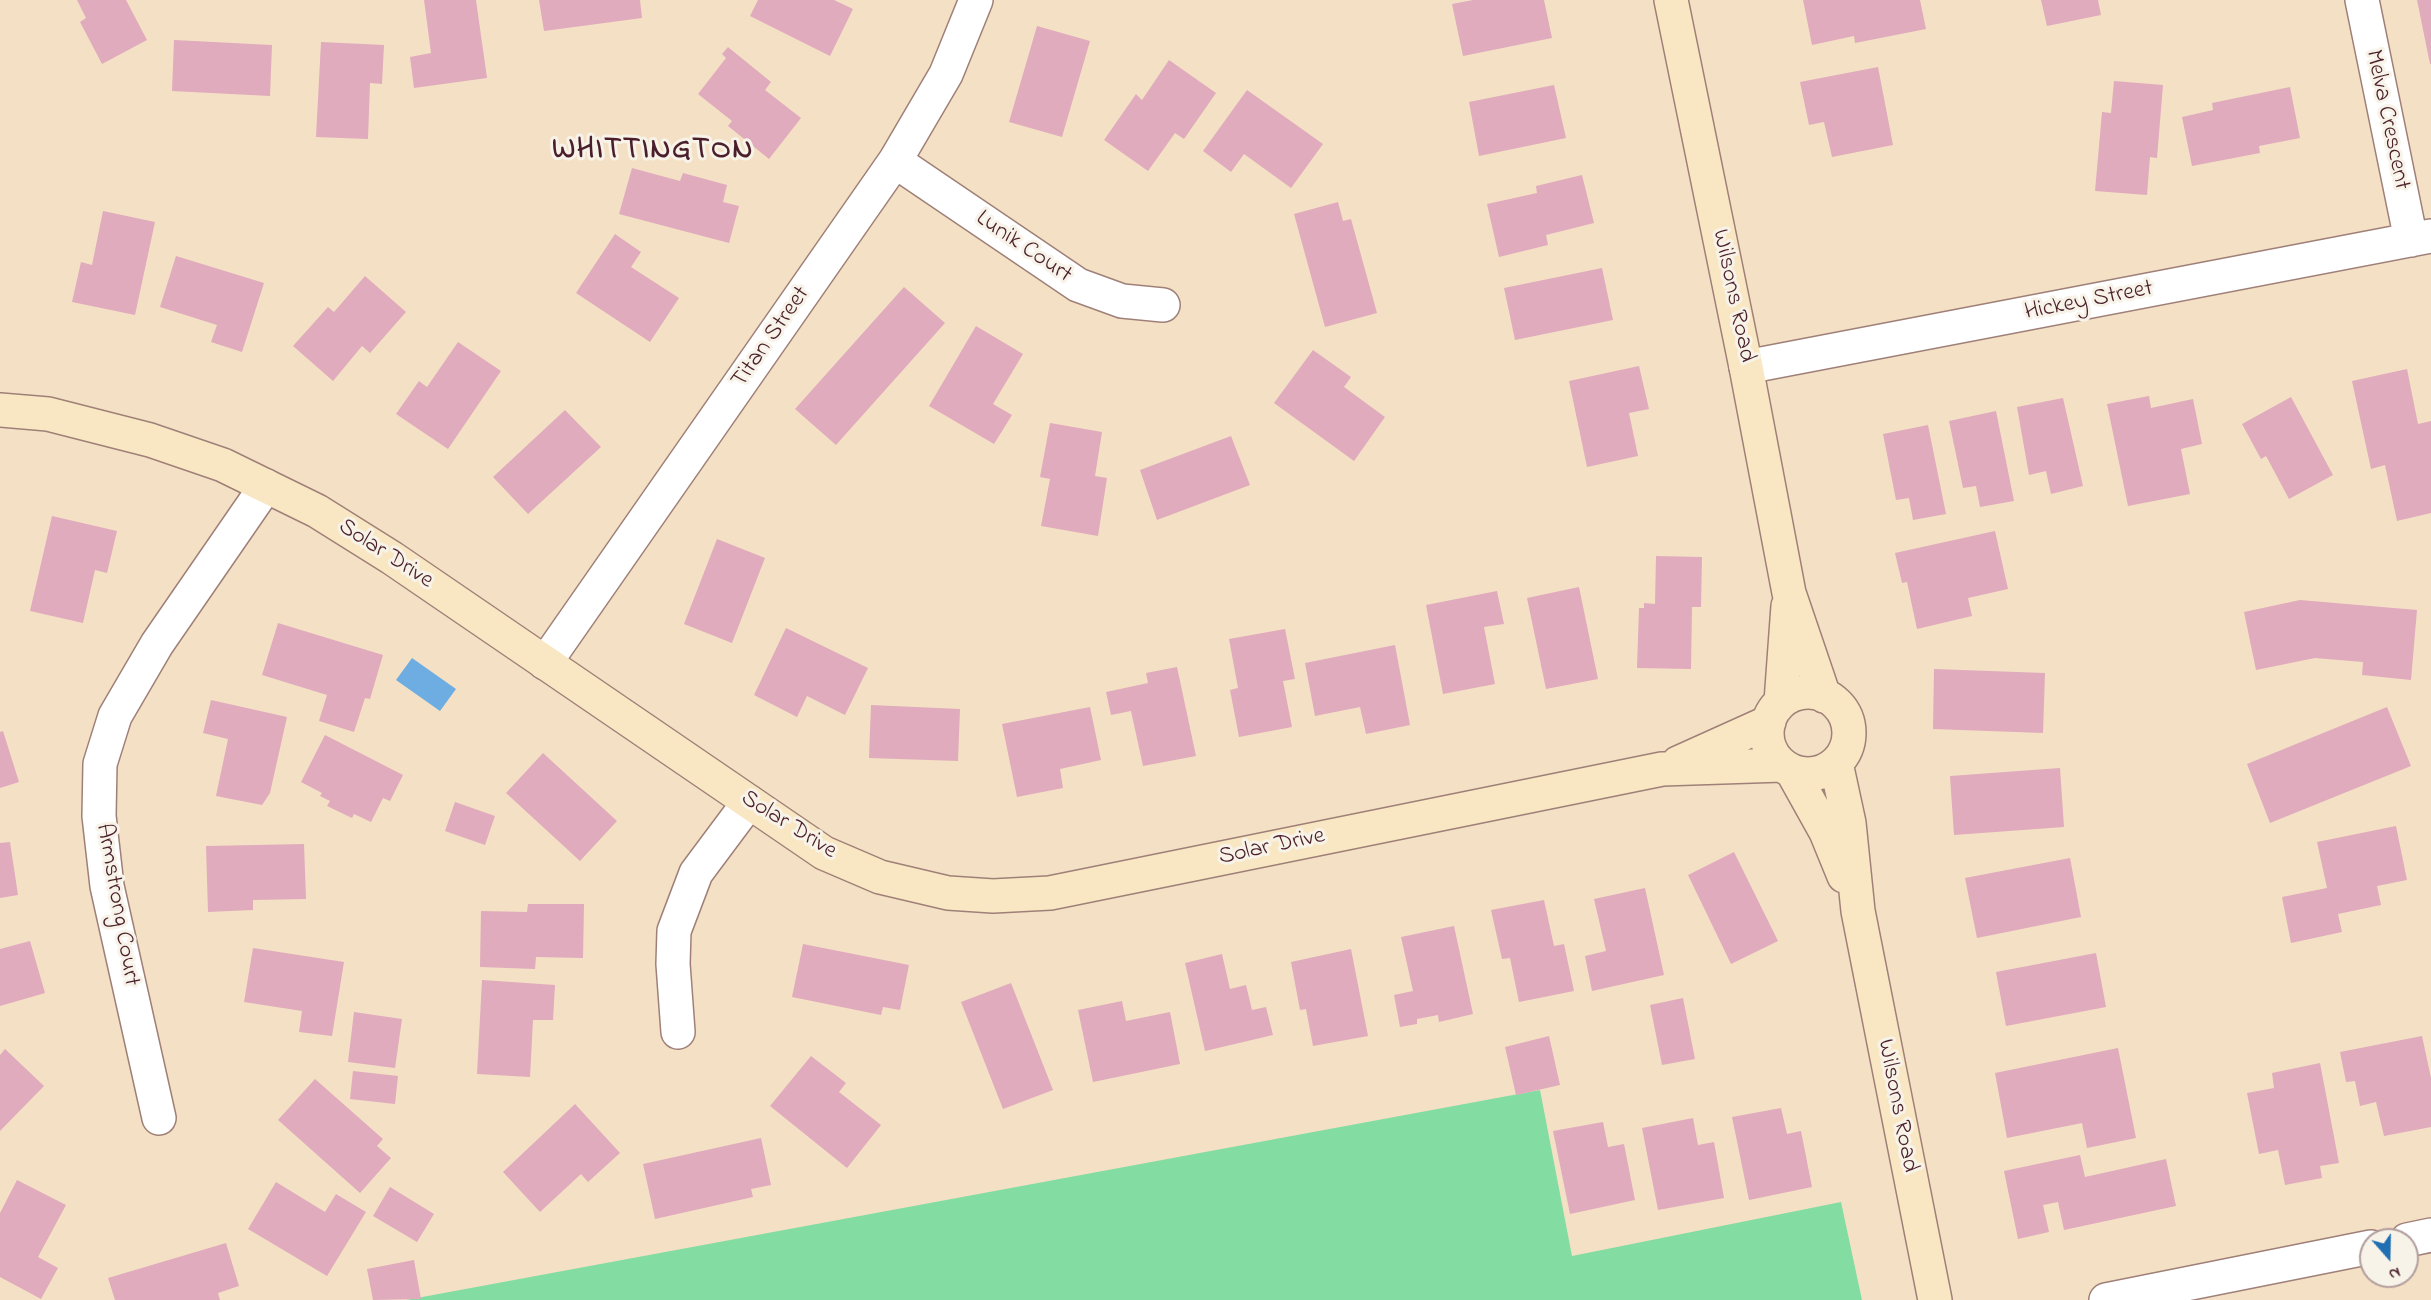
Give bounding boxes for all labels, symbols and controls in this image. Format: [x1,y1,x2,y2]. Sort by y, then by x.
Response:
street label: Melva Crescent [2357,47,2415,193]
district label: WHITTINGTON [552,134,754,170]
street label: Lunik Court [969,205,1077,291]
street label: Wilsons Road [1704,227,1760,365]
street label: Hickey Street [2022,275,2156,329]
street label: Titan Street [727,282,817,394]
street label: Solar Drive [332,514,438,596]
street label: Solar Drive [735,785,841,867]
street label: Armstrong Court [88,822,144,988]
street label: Solar Drive [1216,823,1328,873]
street label: Wilsons Road [1869,1037,1923,1175]
north arrow [2359,1228,2419,1288]
text: N [2385,1260,2404,1286]

